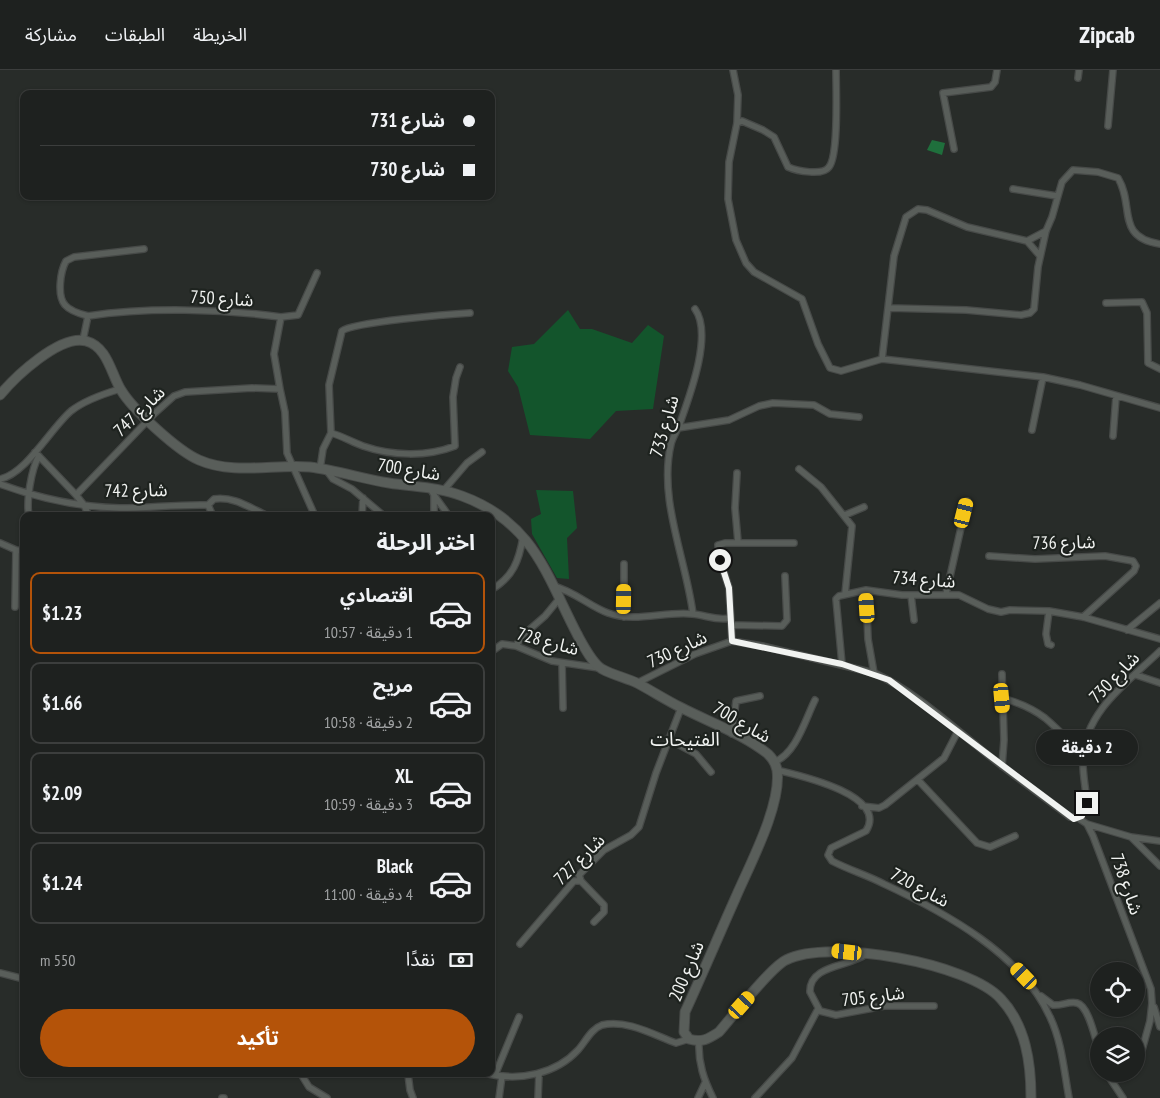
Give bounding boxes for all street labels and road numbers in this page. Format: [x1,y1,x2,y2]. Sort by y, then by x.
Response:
street label: شارع 750 [190,285,254,314]
street label: شارع 747 [108,381,172,443]
street label: شارع 733 [644,392,687,460]
street label: شارع 700 [376,453,442,488]
street label: شارع 742 [104,478,168,505]
street label: شارع 736 [1032,530,1096,557]
street label: شارع 734 [891,565,956,596]
street label: شارع 728 [514,622,582,663]
street label: شارع 730 [643,625,712,676]
street label: شارع 730 [1084,646,1146,710]
street label: شارع 700 [707,696,775,750]
street label: شارع 727 [549,829,612,892]
street label: شارع 738 [1103,850,1148,919]
street label: شارع 720 [885,862,953,915]
street label: شارع 200 [663,937,712,1006]
street label: شارع 705 [840,981,906,1014]

